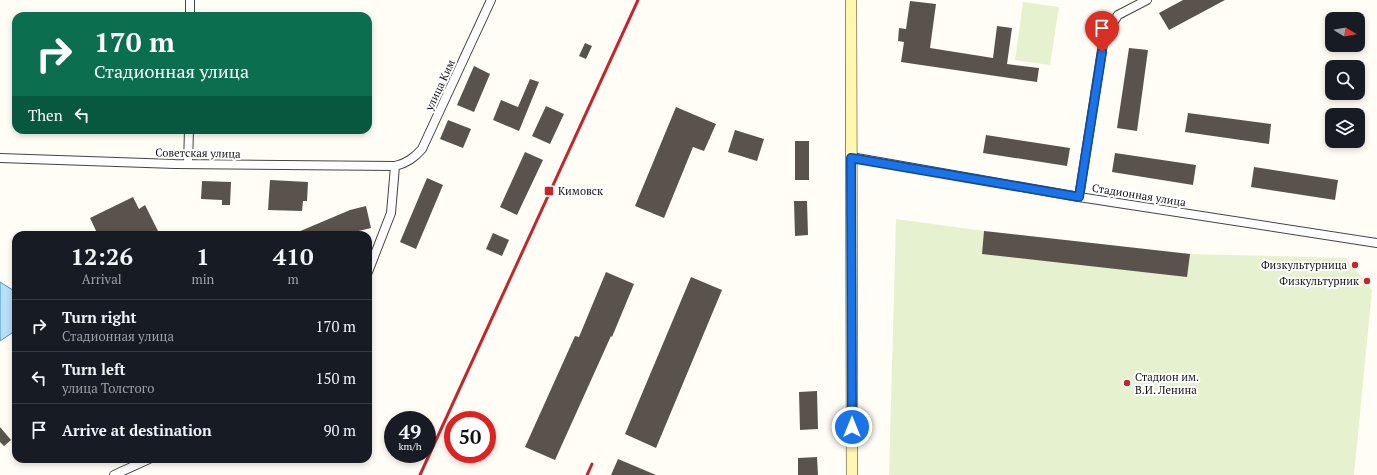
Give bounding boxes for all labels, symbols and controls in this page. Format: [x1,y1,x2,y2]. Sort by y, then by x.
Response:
pin [1085,11,1119,52]
north arrow [1325,12,1365,52]
map controls [1325,12,1365,148]
icon: arrive [1091,17,1113,39]
text: 170 m [94,23,175,60]
icon: right [28,28,80,80]
street label: улица Ким [422,57,458,114]
text: Стадионная улица [94,59,249,83]
button: search [1325,60,1365,100]
icon: left [71,104,93,126]
text: Then [28,105,63,125]
button: layers [1325,108,1365,148]
street label: Советская улица [155,145,241,161]
street label: Стадионная улица [1091,181,1187,209]
place label: Кимовск [558,184,603,198]
marker: Кимовск [543,185,555,197]
text: 12:26 [70,240,133,272]
text: 1 [196,240,210,272]
text: 410 [273,240,313,272]
place label: Физкультурница [1261,258,1347,272]
marker: Физкультурница [1350,260,1360,270]
text: Arrival [82,270,122,288]
text: min [191,270,214,288]
text: m [288,270,299,288]
place label: Физкультурник [1279,274,1359,288]
marker: Физкультурник [1362,276,1372,286]
text: Turn right [62,307,137,327]
icon: right [28,315,50,337]
text: 170 m [315,316,356,336]
text: Стадионная улица [62,327,174,345]
text: Turn left [62,359,126,379]
icon: left [28,367,50,389]
text: 150 m [315,368,356,388]
place label: Стадион им. В.И. Ленина [1135,370,1199,397]
marker: Стадион им. В.И. Ленина [1122,378,1132,388]
text: улица Толстого [62,379,154,397]
position arrow [831,406,873,448]
speed limit sign: 50 [444,411,496,463]
text: 49 [399,418,421,445]
icon: arrive [28,419,50,441]
text: Arrive at destination [62,420,212,440]
text: 90 m [323,420,356,440]
text: km/h [398,440,422,453]

